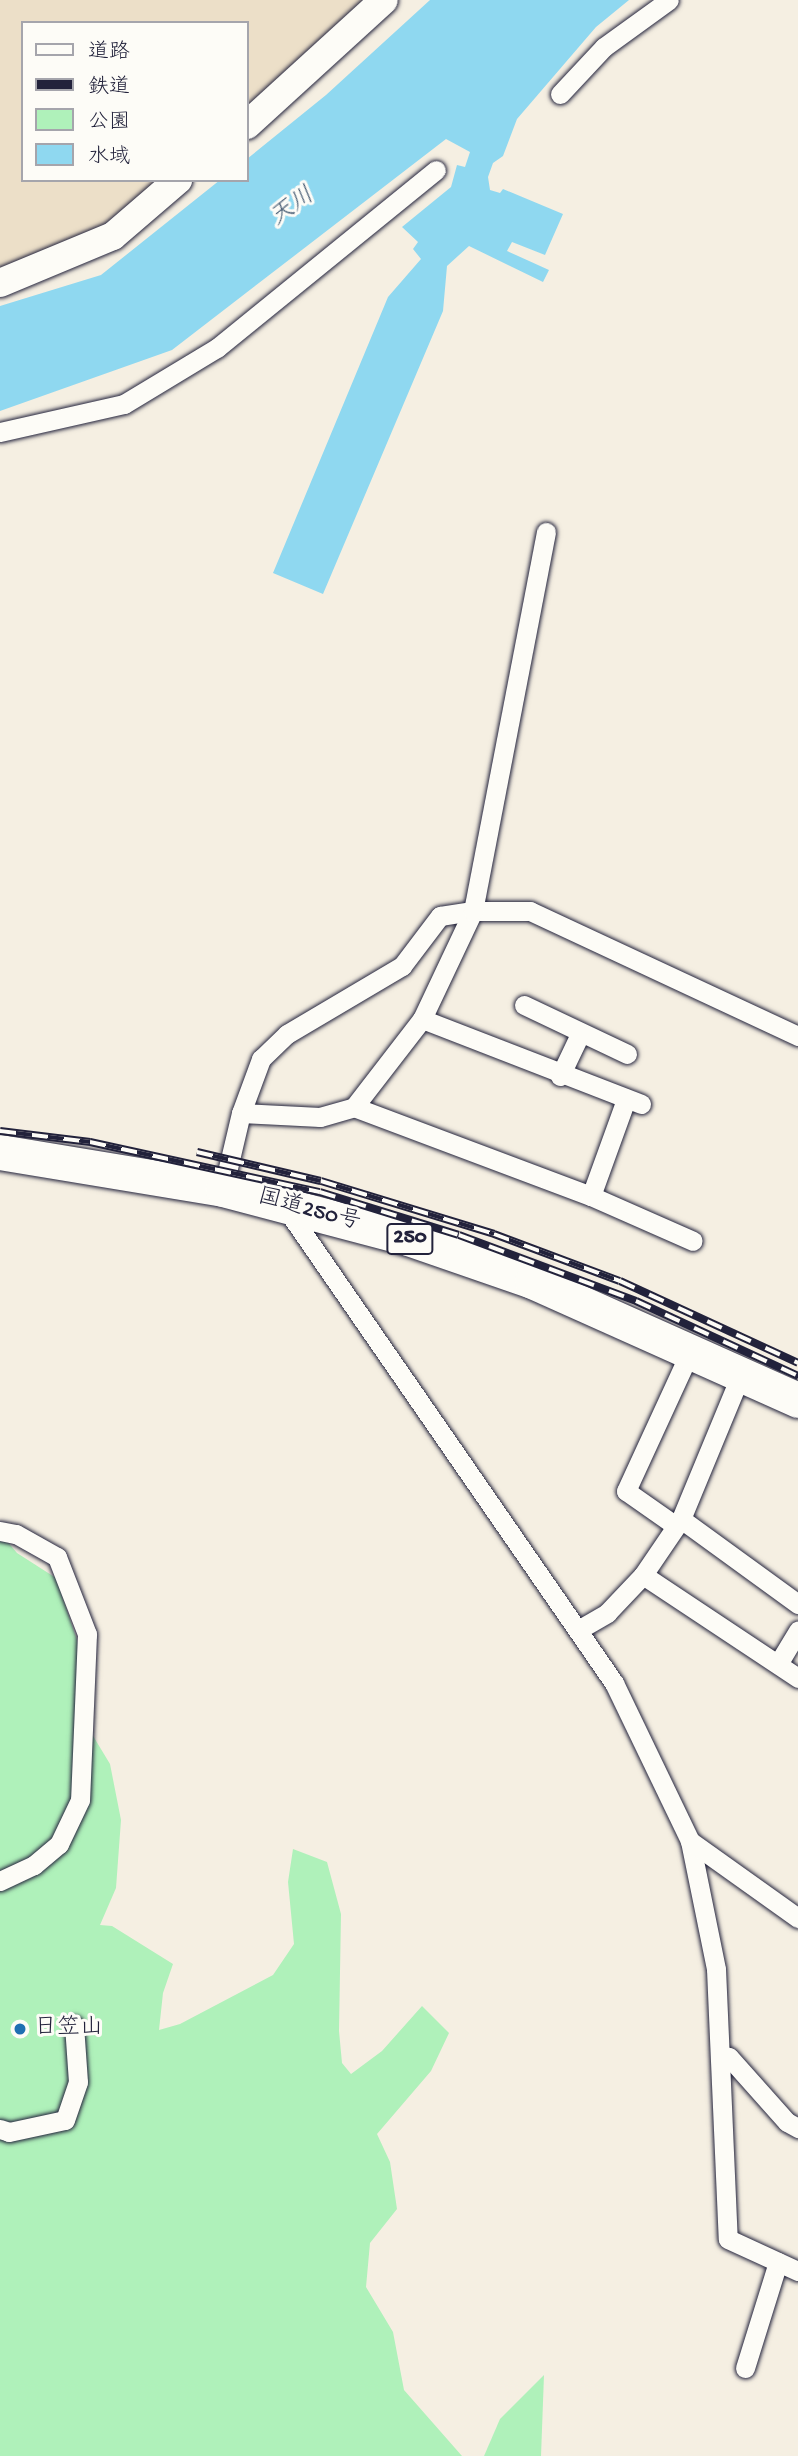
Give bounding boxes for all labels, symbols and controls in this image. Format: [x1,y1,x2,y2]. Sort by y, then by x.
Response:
legend [21,21,248,182]
text: 道路 [88,41,130,66]
text: 鉄道 [88,76,130,101]
text: 公園 [88,111,130,136]
text: 水域 [88,146,130,171]
water label: 天川 [265,182,321,234]
street label: 国道250号 [255,1184,363,1238]
road number: 250 [386,1222,434,1256]
place label: 日笠山 [34,2015,103,2043]
marker: 日笠山 [12,2021,28,2037]

